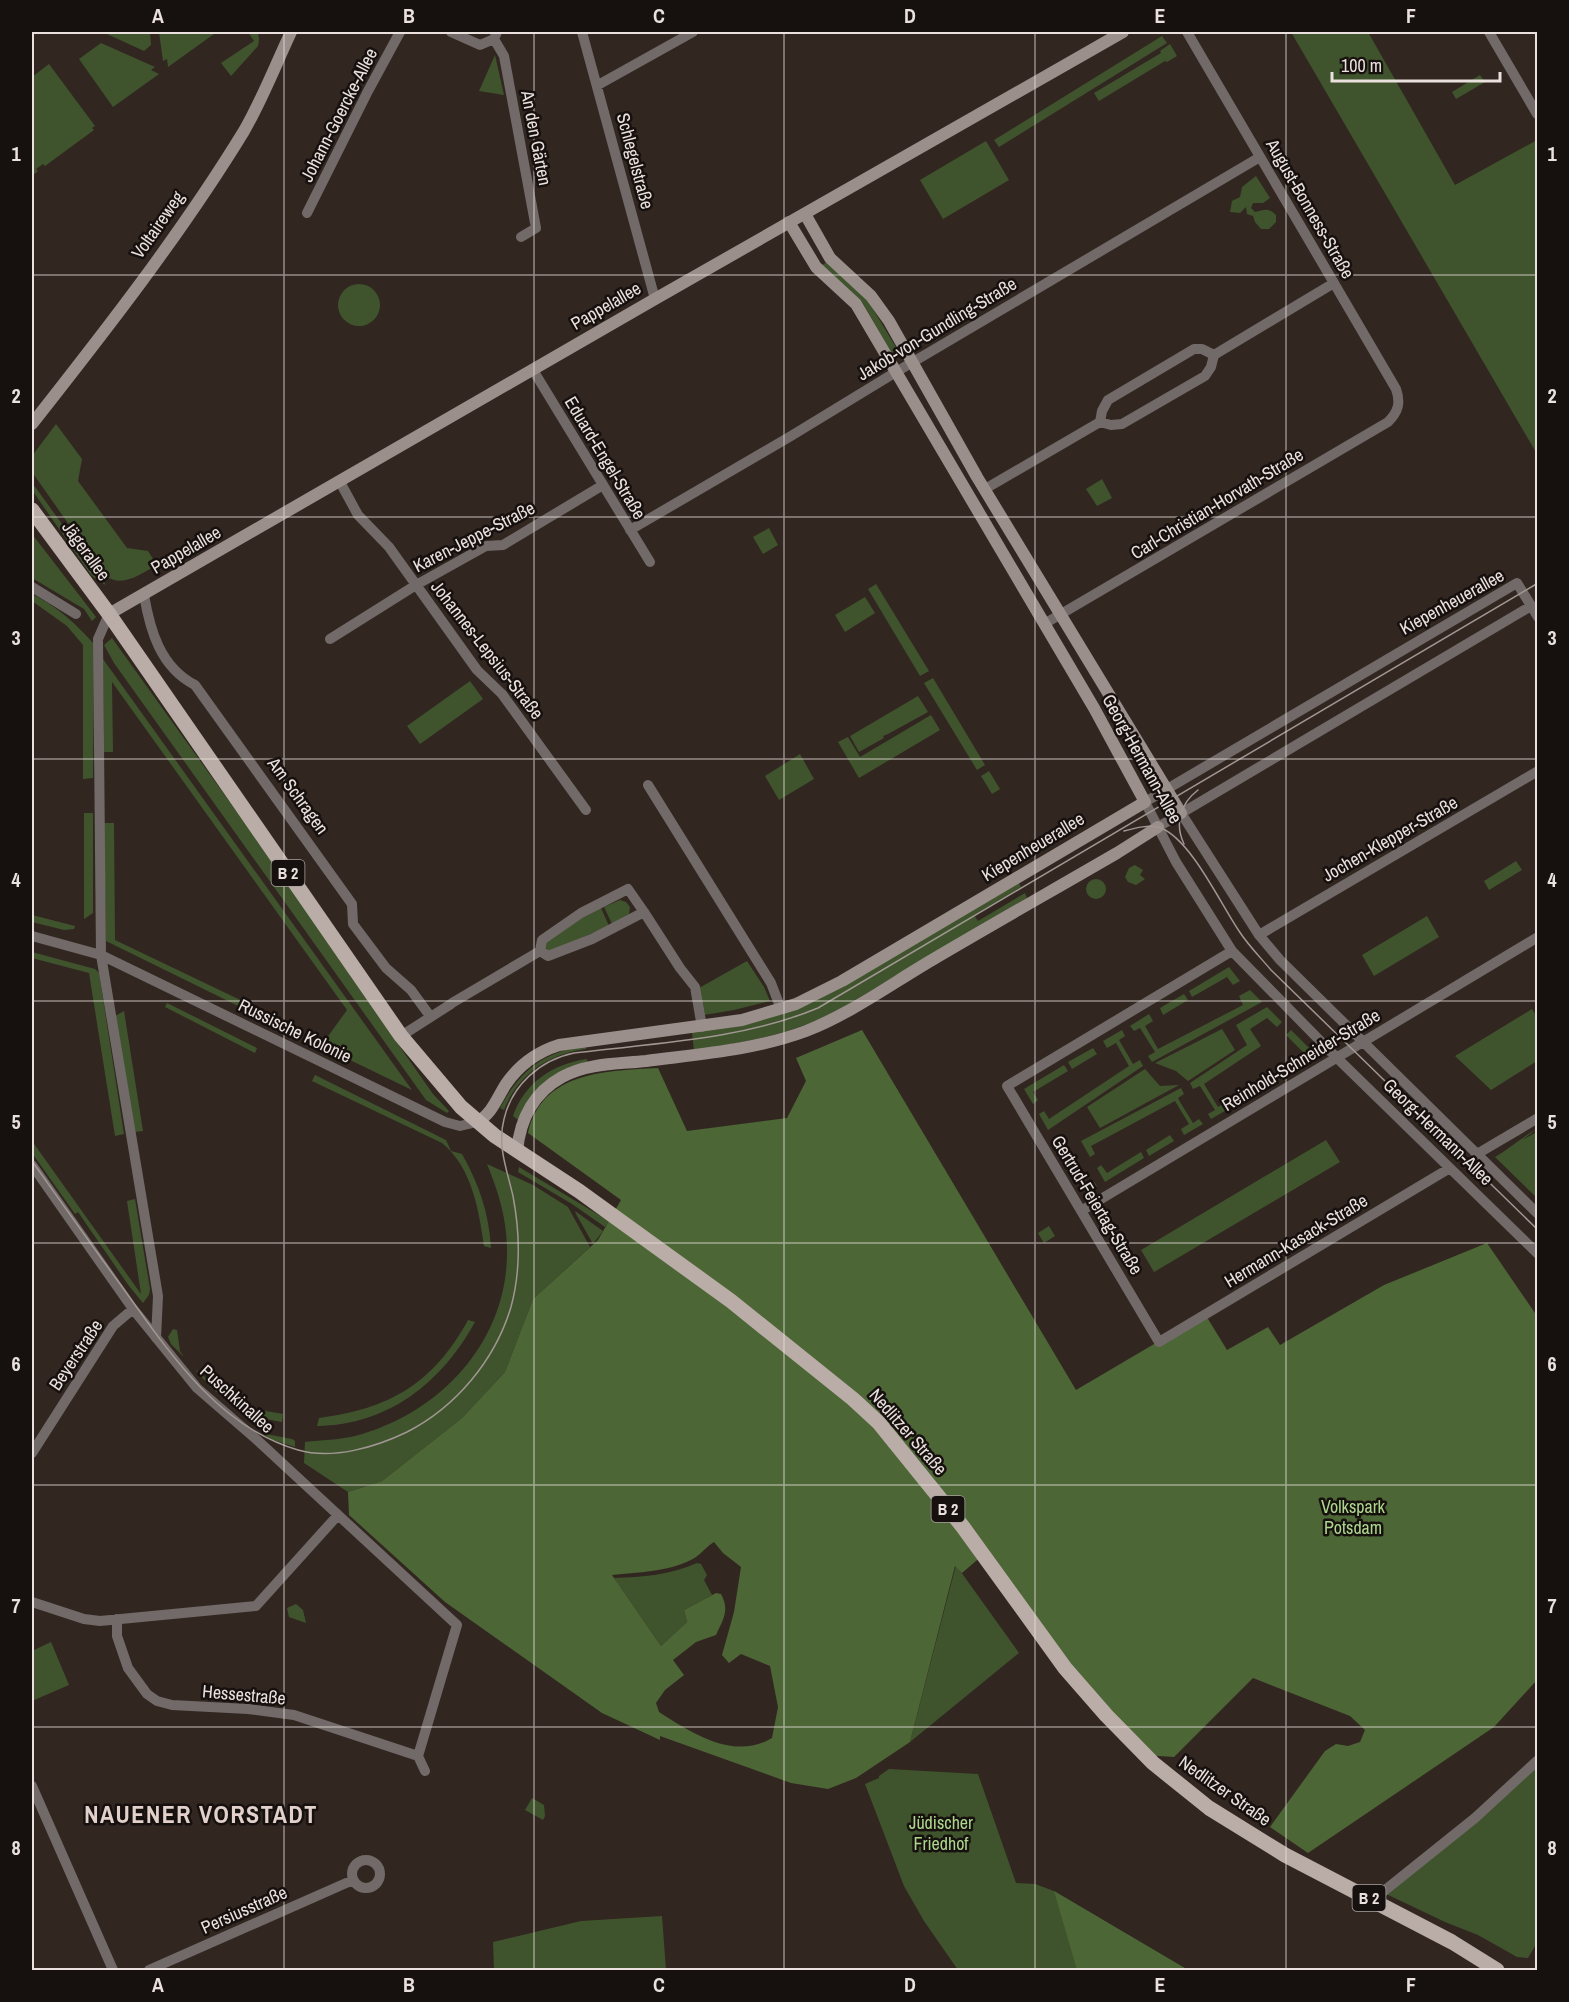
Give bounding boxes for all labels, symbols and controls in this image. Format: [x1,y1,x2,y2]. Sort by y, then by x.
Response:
text: A [152,2,164,29]
text: B [403,2,415,29]
text: C [653,2,665,29]
text: D [904,2,916,29]
text: E [1155,2,1166,29]
text: F [1406,2,1416,29]
street label: Johann-Goercke-Allee [294,44,383,186]
scale bar [1332,45,1500,83]
text: 100 m [1341,53,1382,78]
street label: An den Gärten [515,87,558,187]
street label: Schlegelstraße [611,110,660,212]
street label: August-Bonness-Straße [1260,133,1361,283]
text: 1 [11,140,21,167]
text: 1 [1547,140,1557,167]
street label: Voltaireweg [125,185,190,263]
street label: Jakob-von-Gundling-Straße [852,271,1021,386]
street label: Pappelallee [566,275,645,336]
text: 2 [11,382,21,409]
text: 2 [1547,382,1557,409]
street label: Eduard-Engel-Straße [559,392,652,524]
street label: Carl-Christian-Horvath-Straße [1126,442,1308,565]
street label: Karen-Jeppe-Straße [409,495,539,578]
street label: Jägerallee [56,516,117,586]
street label: Pappelallee [146,519,225,580]
street label: Kiepenheuerallee [1395,563,1508,641]
street label: Johannes-Lepsius-Straße [425,575,550,724]
text: 3 [11,624,21,651]
text: 3 [1547,624,1557,651]
street label: Georg-Hermann-Allee [1097,690,1188,828]
street label: Am Schragen [261,751,335,839]
street label: Jochen-Klepper-Straße [1317,790,1462,888]
street label: Kiepenheuerallee [977,806,1089,887]
road number: B 2 [272,860,304,886]
text: 4 [11,866,21,893]
text: 4 [1547,866,1557,893]
street label: Russische Kolonie [234,992,356,1069]
street label: Reinhold-Schneider-Straße [1217,1002,1385,1117]
street label: Georg-Hermann-Allee [1378,1073,1499,1191]
text: 5 [11,1108,21,1135]
text: 5 [1547,1108,1557,1135]
street label: Gertrud-Feiertag-Straße [1046,1130,1149,1279]
street label: Hermann-Kasack-Straße [1219,1188,1372,1293]
street label: Beyerstraße [43,1314,108,1395]
text: 6 [11,1350,21,1377]
text: 6 [1547,1350,1557,1377]
street label: Puschkinallee [195,1359,280,1439]
street label: Nedlitzer Straße [864,1383,953,1480]
park label: Volkspark Potsdam [1321,1494,1386,1540]
road number: B 2 [932,1496,964,1522]
text: 7 [11,1592,21,1619]
text: 7 [1547,1592,1557,1619]
street label: Hessestraße [201,1678,287,1711]
street label: Nedlitzer Straße [1174,1750,1276,1832]
district label: NAUENER VORSTADT [84,1798,318,1830]
park label: Jüdischer Friedhof [909,1810,973,1856]
text: 8 [11,1834,21,1861]
text: 8 [1547,1834,1557,1861]
street label: Persiusstraße [197,1879,291,1940]
road number: B 2 [1352,1885,1386,1911]
text: A [152,1971,164,1998]
text: B [403,1971,415,1998]
text: C [653,1971,665,1998]
text: D [904,1971,916,1998]
text: E [1155,1971,1166,1998]
text: F [1406,1971,1416,1998]

